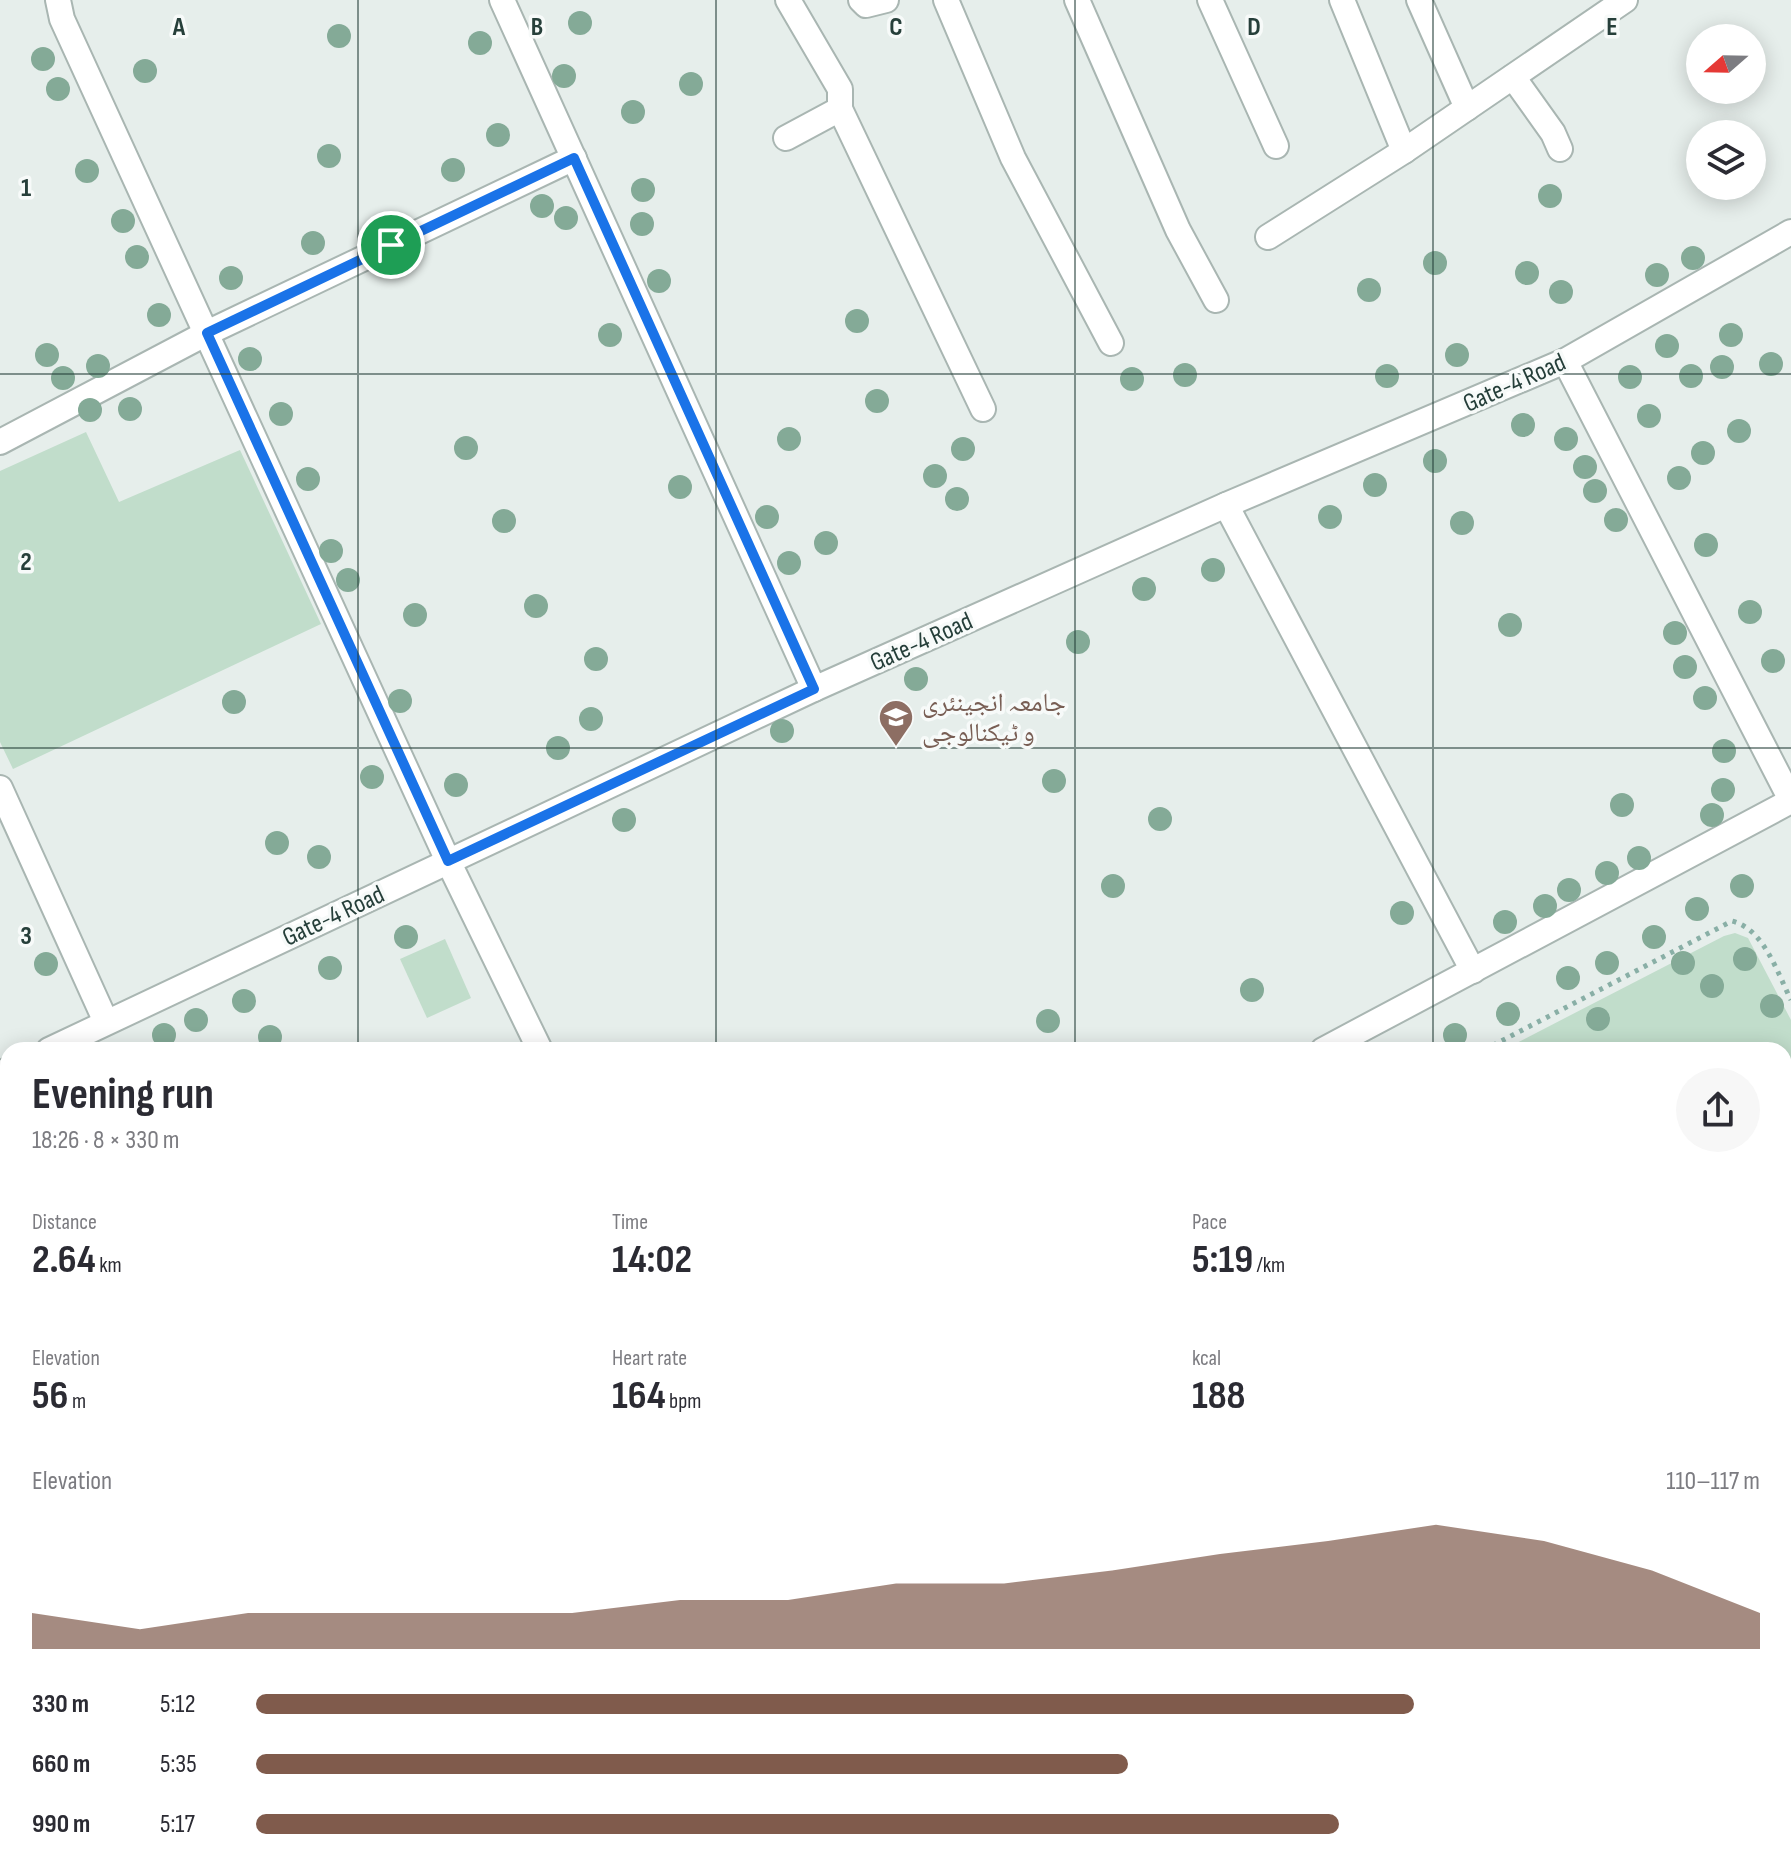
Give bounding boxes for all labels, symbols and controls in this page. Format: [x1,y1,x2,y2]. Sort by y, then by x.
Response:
text: A [172,12,186,43]
text: B [531,12,543,43]
text: C [889,12,903,43]
text: D [1247,12,1261,43]
text: E [1606,12,1618,43]
north arrow [1686,24,1766,104]
map controls [1686,24,1766,200]
button: layers [1686,120,1766,200]
text: 1 [21,173,31,204]
pin [357,211,425,279]
icon: arrive [369,223,413,267]
street label: Gate-4 Road [1459,347,1571,420]
text: 2 [20,547,32,578]
street label: Gate-4 Road [866,606,978,679]
place label: جامعہ انجینئری و ٹیکنالوجی [922,688,1066,749]
school or university icon: جامعہ انجینئری و ٹیکنالوجی [877,698,915,748]
street label: Gate-4 Road [278,879,390,953]
text: 3 [20,921,32,952]
text: Evening run [32,1068,214,1121]
button: share [1676,1068,1760,1152]
text: 18:26 · 8 × 330 m [32,1125,180,1156]
text: Distance [32,1209,97,1236]
text: Time [612,1209,648,1236]
text: Pace [1192,1209,1227,1236]
text: 2.64 [32,1236,96,1284]
text: 14:02 [612,1236,692,1284]
text: 5:19 [1192,1236,1253,1284]
text: km [96,1252,122,1279]
text: /km [1253,1252,1285,1279]
text: Elevation [32,1345,100,1372]
text: Heart rate [612,1345,687,1372]
text: kcal [1192,1345,1221,1372]
text: 56 [32,1372,68,1420]
text: 164 [612,1372,666,1420]
text: 188 [1192,1372,1245,1420]
text: m [68,1388,86,1415]
text: bpm [666,1388,701,1415]
text: Elevation [32,1466,112,1497]
text: 110–117 m [1666,1466,1760,1497]
text: 330 m [32,1689,89,1720]
text: 5:12 [160,1689,195,1720]
text: 660 m [32,1749,90,1780]
text: 5:35 [160,1749,197,1780]
text: 990 m [32,1809,90,1840]
text: 5:17 [160,1809,195,1840]

